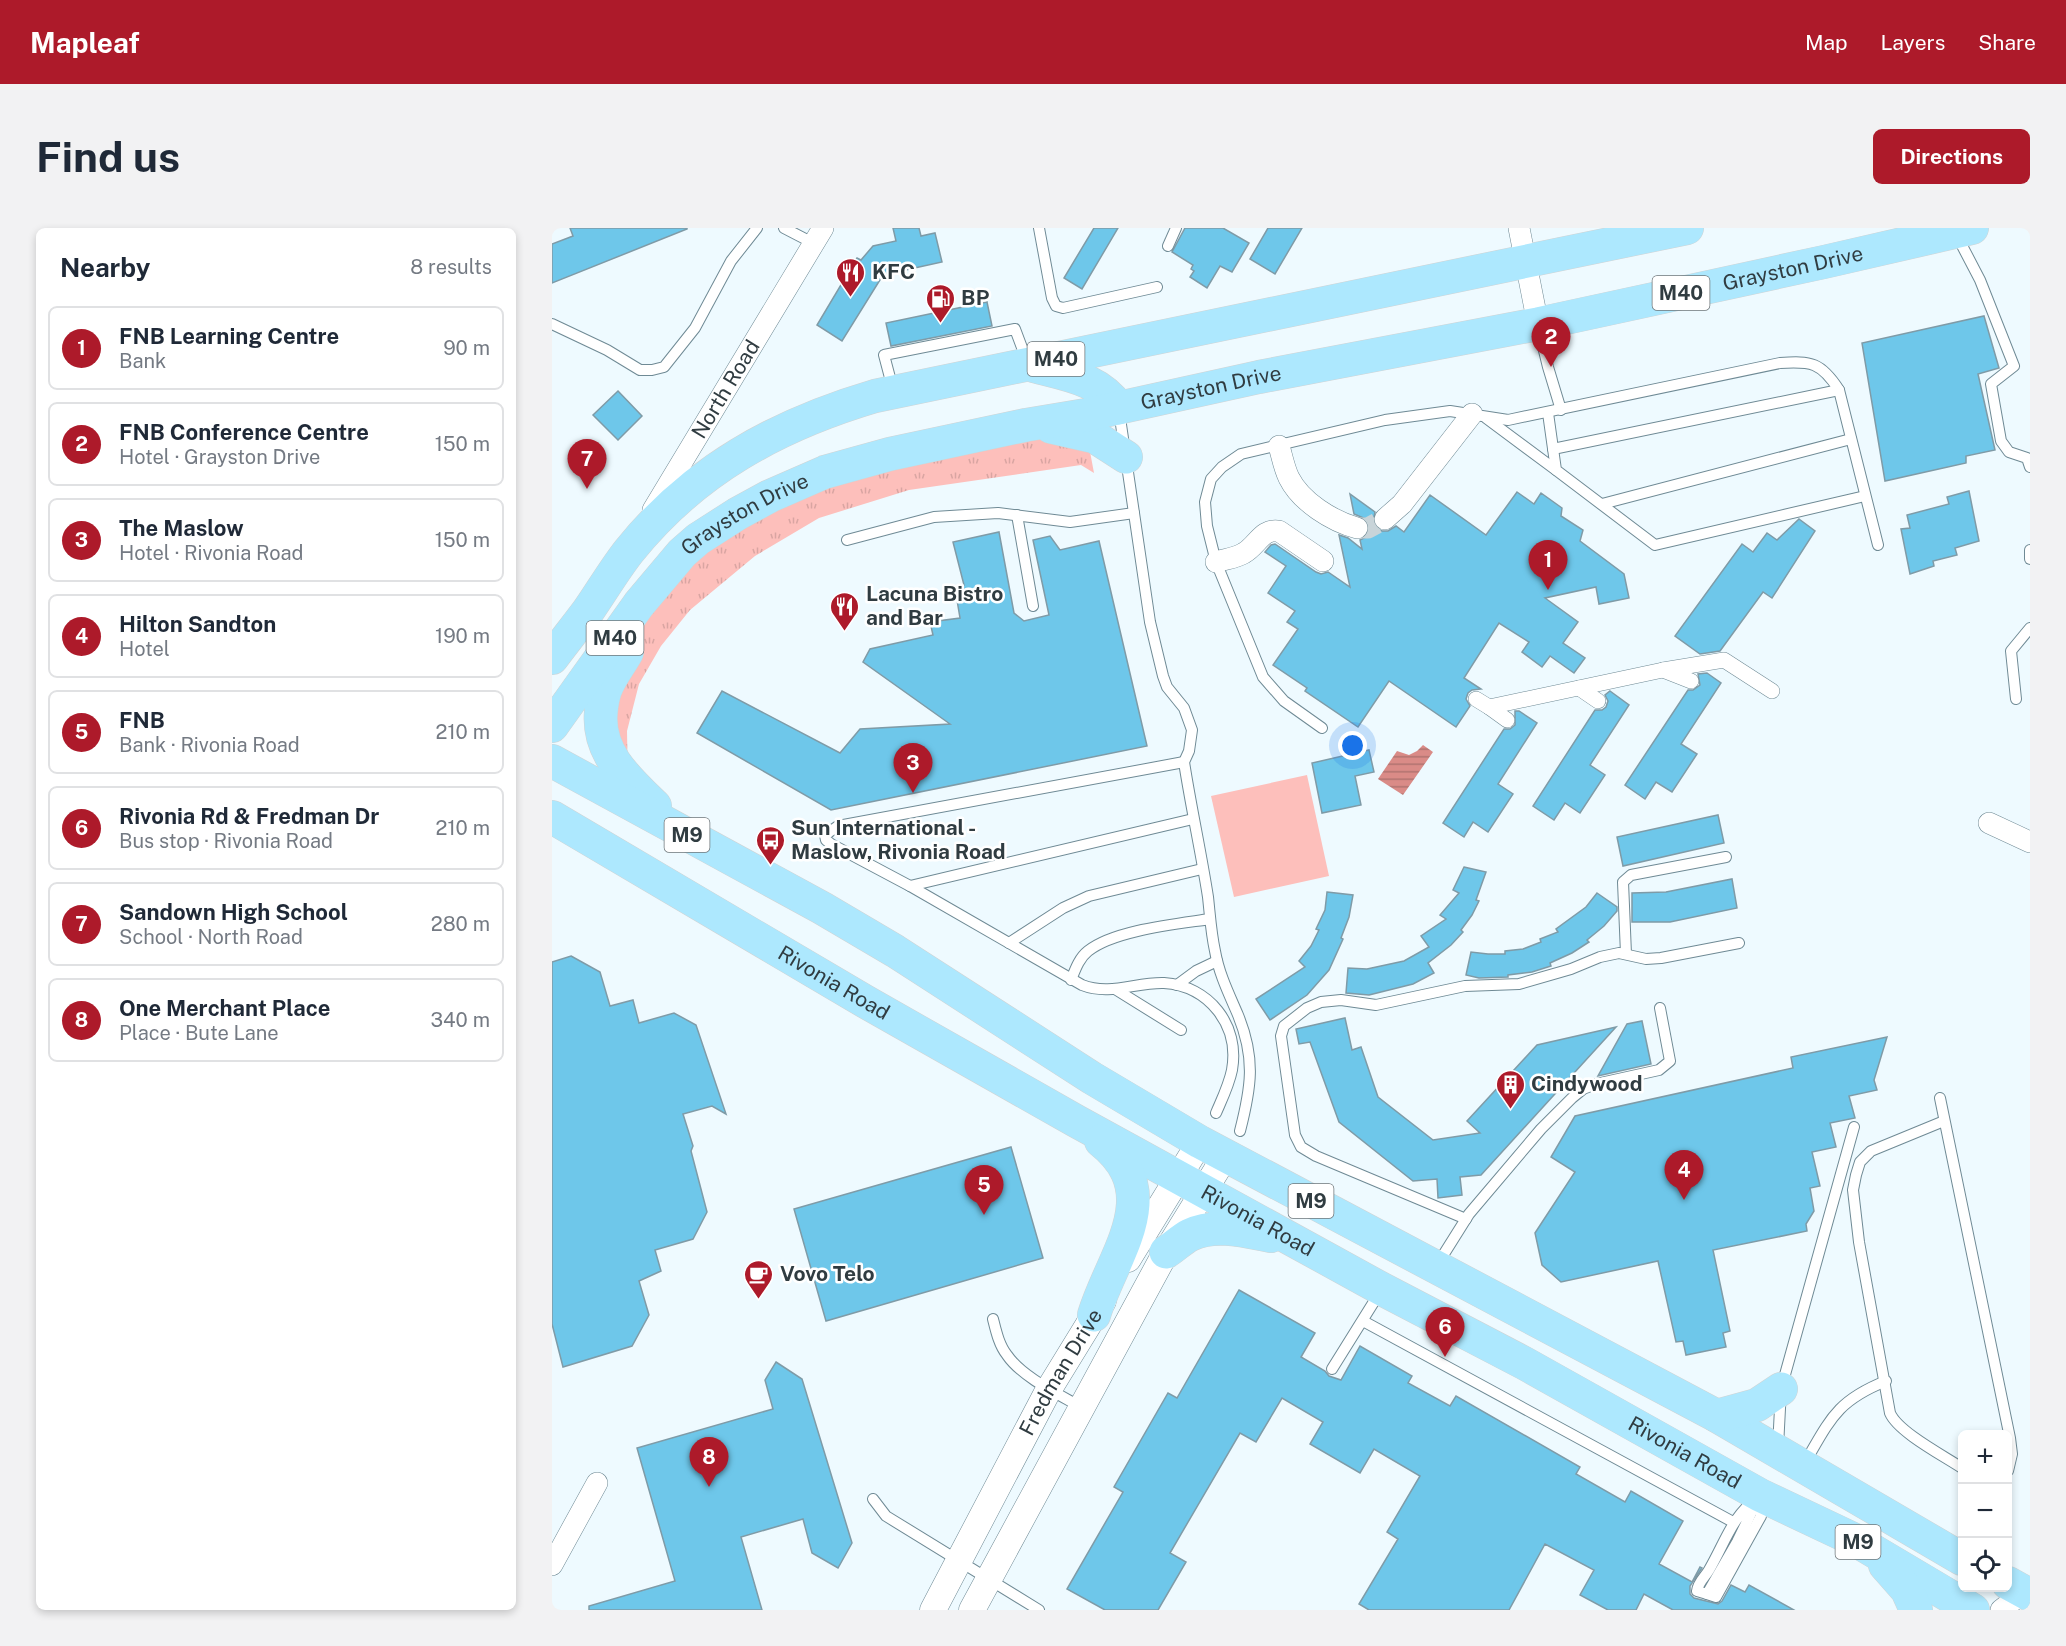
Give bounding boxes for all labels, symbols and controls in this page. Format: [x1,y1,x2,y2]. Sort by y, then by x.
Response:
text: Mapleaf [30,26,140,59]
text: Map [1805,30,1848,55]
text: Layers [1881,30,1945,55]
text: Share [1978,30,2036,55]
button: Directions [1873,129,2030,184]
text: Find us [36,132,180,181]
street label: Grayston Drive [1720,240,1865,296]
text: Nearby [60,252,150,283]
text: 8 results [410,255,492,279]
restaurant icon: KFC [835,256,867,298]
place label: KFC [872,259,915,284]
road number: M40 [1652,276,1710,310]
fuel station icon: BP [924,282,956,324]
place label: BP [961,285,990,310]
pin: 2 [1532,318,1570,367]
text: FNB Learning Centre [119,323,339,349]
street label: North Road [686,335,765,443]
text: 1 [77,336,86,360]
text: 90 m [443,336,490,360]
road number: M40 [1028,342,1084,376]
text: Bank [119,349,166,373]
street label: Grayston Drive [1138,360,1283,415]
text: FNB Conference Centre [119,419,369,445]
text: 2 [75,432,88,456]
text: 150 m [435,432,490,456]
pin: 7 [567,440,606,489]
text: Hotel · Grayston Drive [119,445,320,469]
street label: Grayston Drive [676,468,812,560]
text: The Maslow [119,515,244,541]
text: 3 [75,528,88,552]
text: 150 m [435,528,490,552]
pin: 1 [1528,540,1568,590]
text: Hotel · Rivonia Road [119,541,303,565]
place label: Lacuna Bistro and Bar [866,581,1003,630]
restaurant icon: Lacuna Bistro and Bar [829,590,861,632]
text: Hilton Sandton [119,611,276,637]
road number: M40 [586,621,644,655]
text: 4 [75,624,88,648]
text: 190 m [435,624,490,648]
text: Hotel [119,637,170,661]
text: FNB [119,707,165,733]
text: 5 [75,720,88,744]
text: 210 m [436,720,490,744]
your location [1338,731,1367,760]
text: Bank · Rivonia Road [119,733,300,757]
pin: 3 [894,744,932,793]
text: Rivonia Rd & Fredman Dr [119,803,379,829]
place label: Sun International - Maslow, Rivonia Road [791,815,1006,864]
text: 6 [75,816,88,840]
text: 210 m [436,816,490,840]
road number: M9 [664,818,710,852]
bus stop icon: Sun International - Maslow, Rivonia Road [754,824,786,866]
text: Bus stop · Rivonia Road [119,829,333,853]
text: Sandown High School [119,899,348,925]
text: 7 [75,912,88,936]
text: 280 m [431,912,490,936]
text: School · North Road [119,925,303,949]
street label: Rivonia Road [774,940,894,1025]
text: One Merchant Place [119,995,330,1021]
text: 8 [75,1008,88,1032]
text: 340 m [430,1008,490,1032]
text: Place · Bute Lane [119,1021,279,1045]
building icon: Cindywood [1494,1068,1526,1110]
place label: Cindywood [1531,1071,1642,1096]
pin: 4 [1664,1150,1704,1200]
pin: 5 [964,1166,1004,1215]
street label: Rivonia Road [1197,1179,1319,1261]
road number: M9 [1288,1184,1334,1218]
cafe icon: Vovo Telo [743,1258,775,1300]
place label: Vovo Telo [780,1261,875,1286]
street label: Fredman Drive [1014,1304,1107,1440]
pin: 6 [1426,1308,1464,1357]
street label: Rivonia Road [1624,1411,1746,1494]
map controls [1958,1430,2012,1592]
button: + [1958,1430,2012,1484]
pin: 8 [690,1438,728,1487]
button: − [1958,1484,2012,1538]
road number: M9 [1836,1525,1880,1559]
button: locate [1958,1538,2012,1592]

